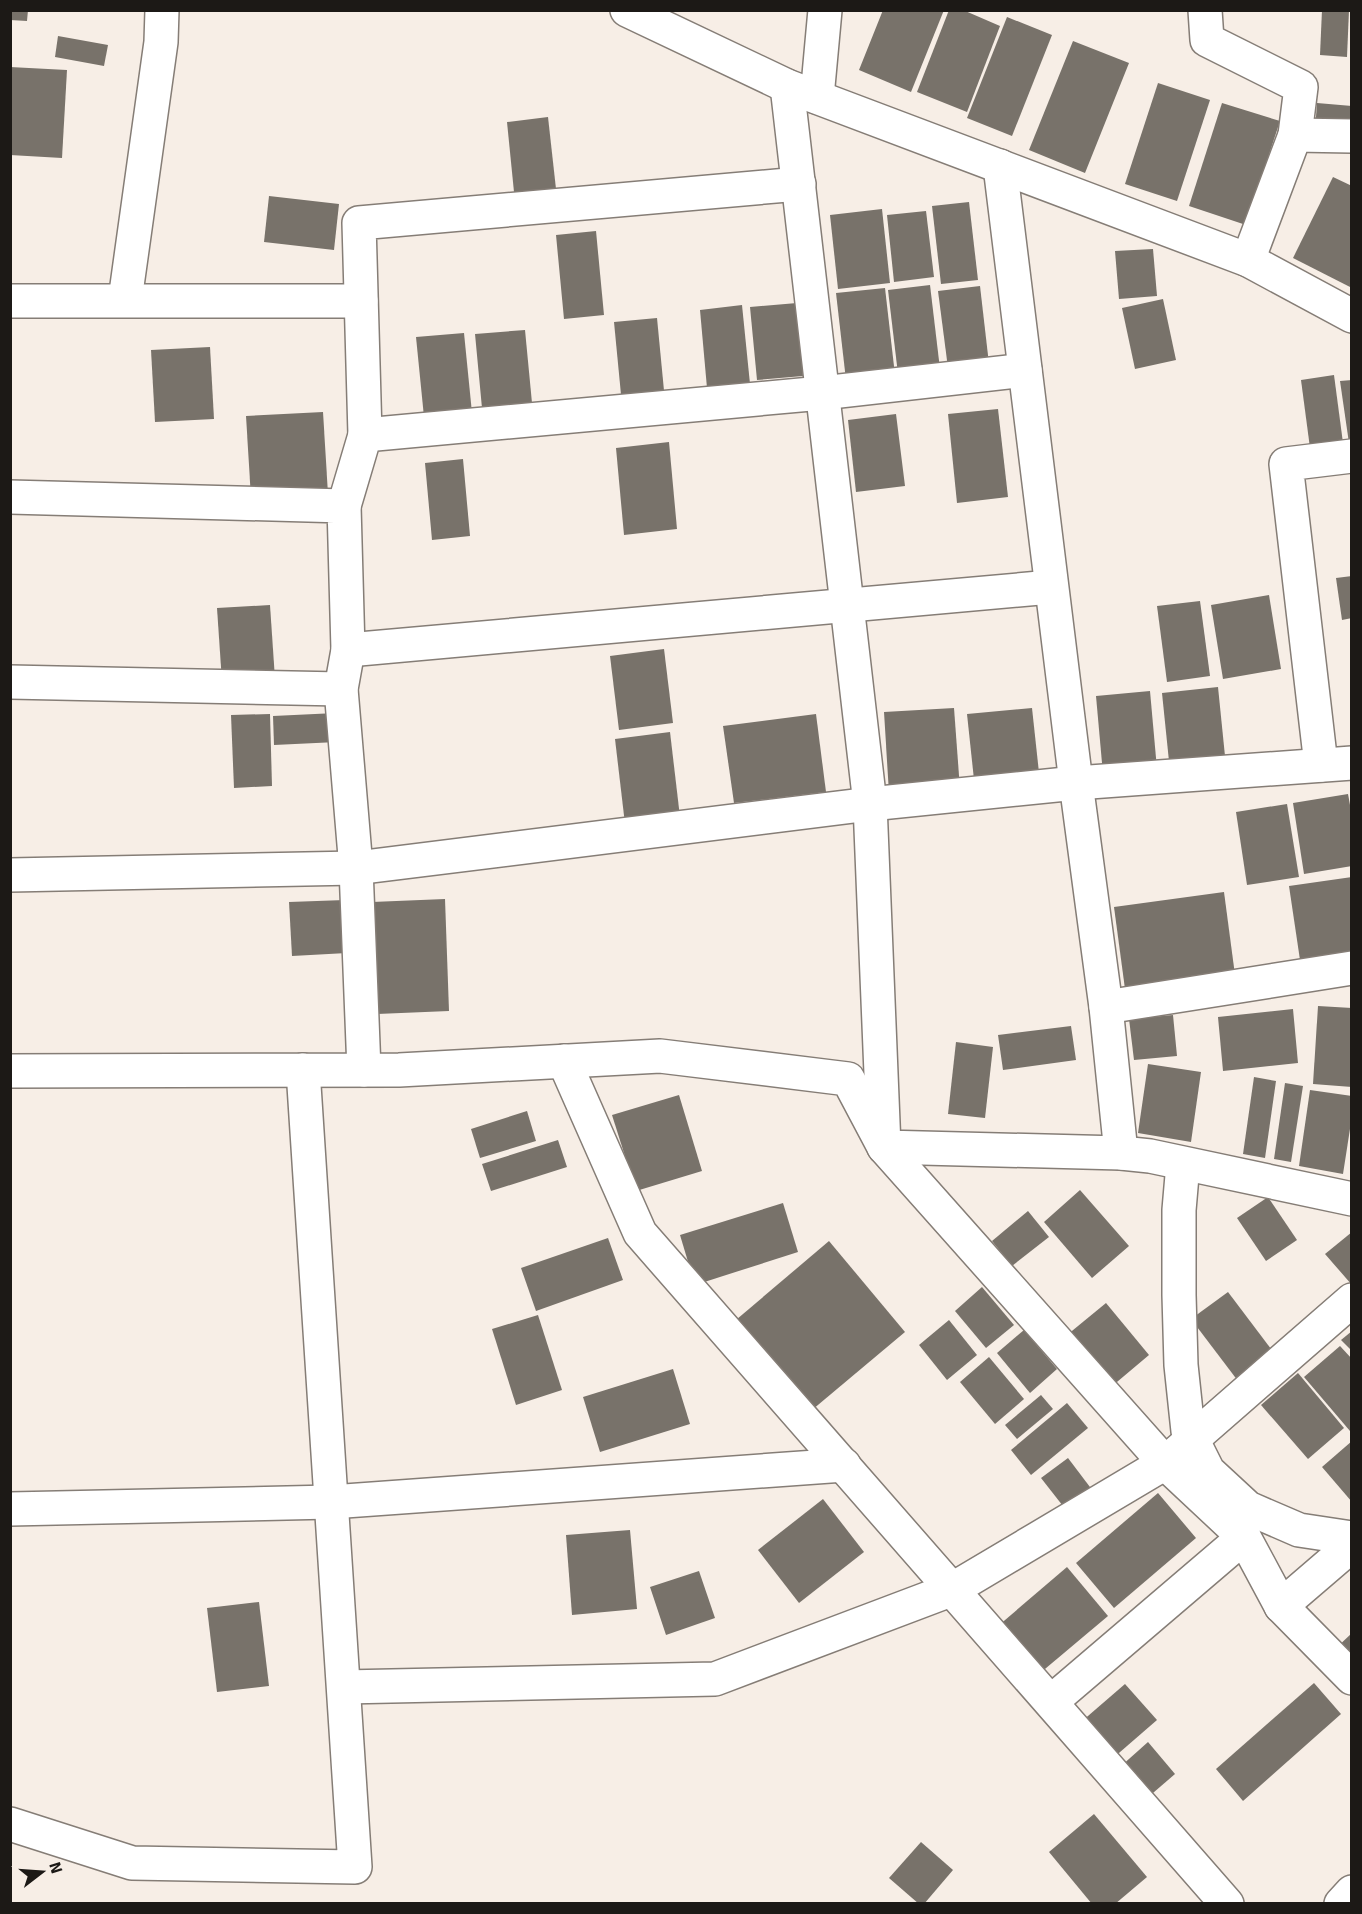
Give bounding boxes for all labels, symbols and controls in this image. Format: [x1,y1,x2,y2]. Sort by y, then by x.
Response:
north arrow [12,1842,72,1902]
text: N [44,1860,67,1876]

